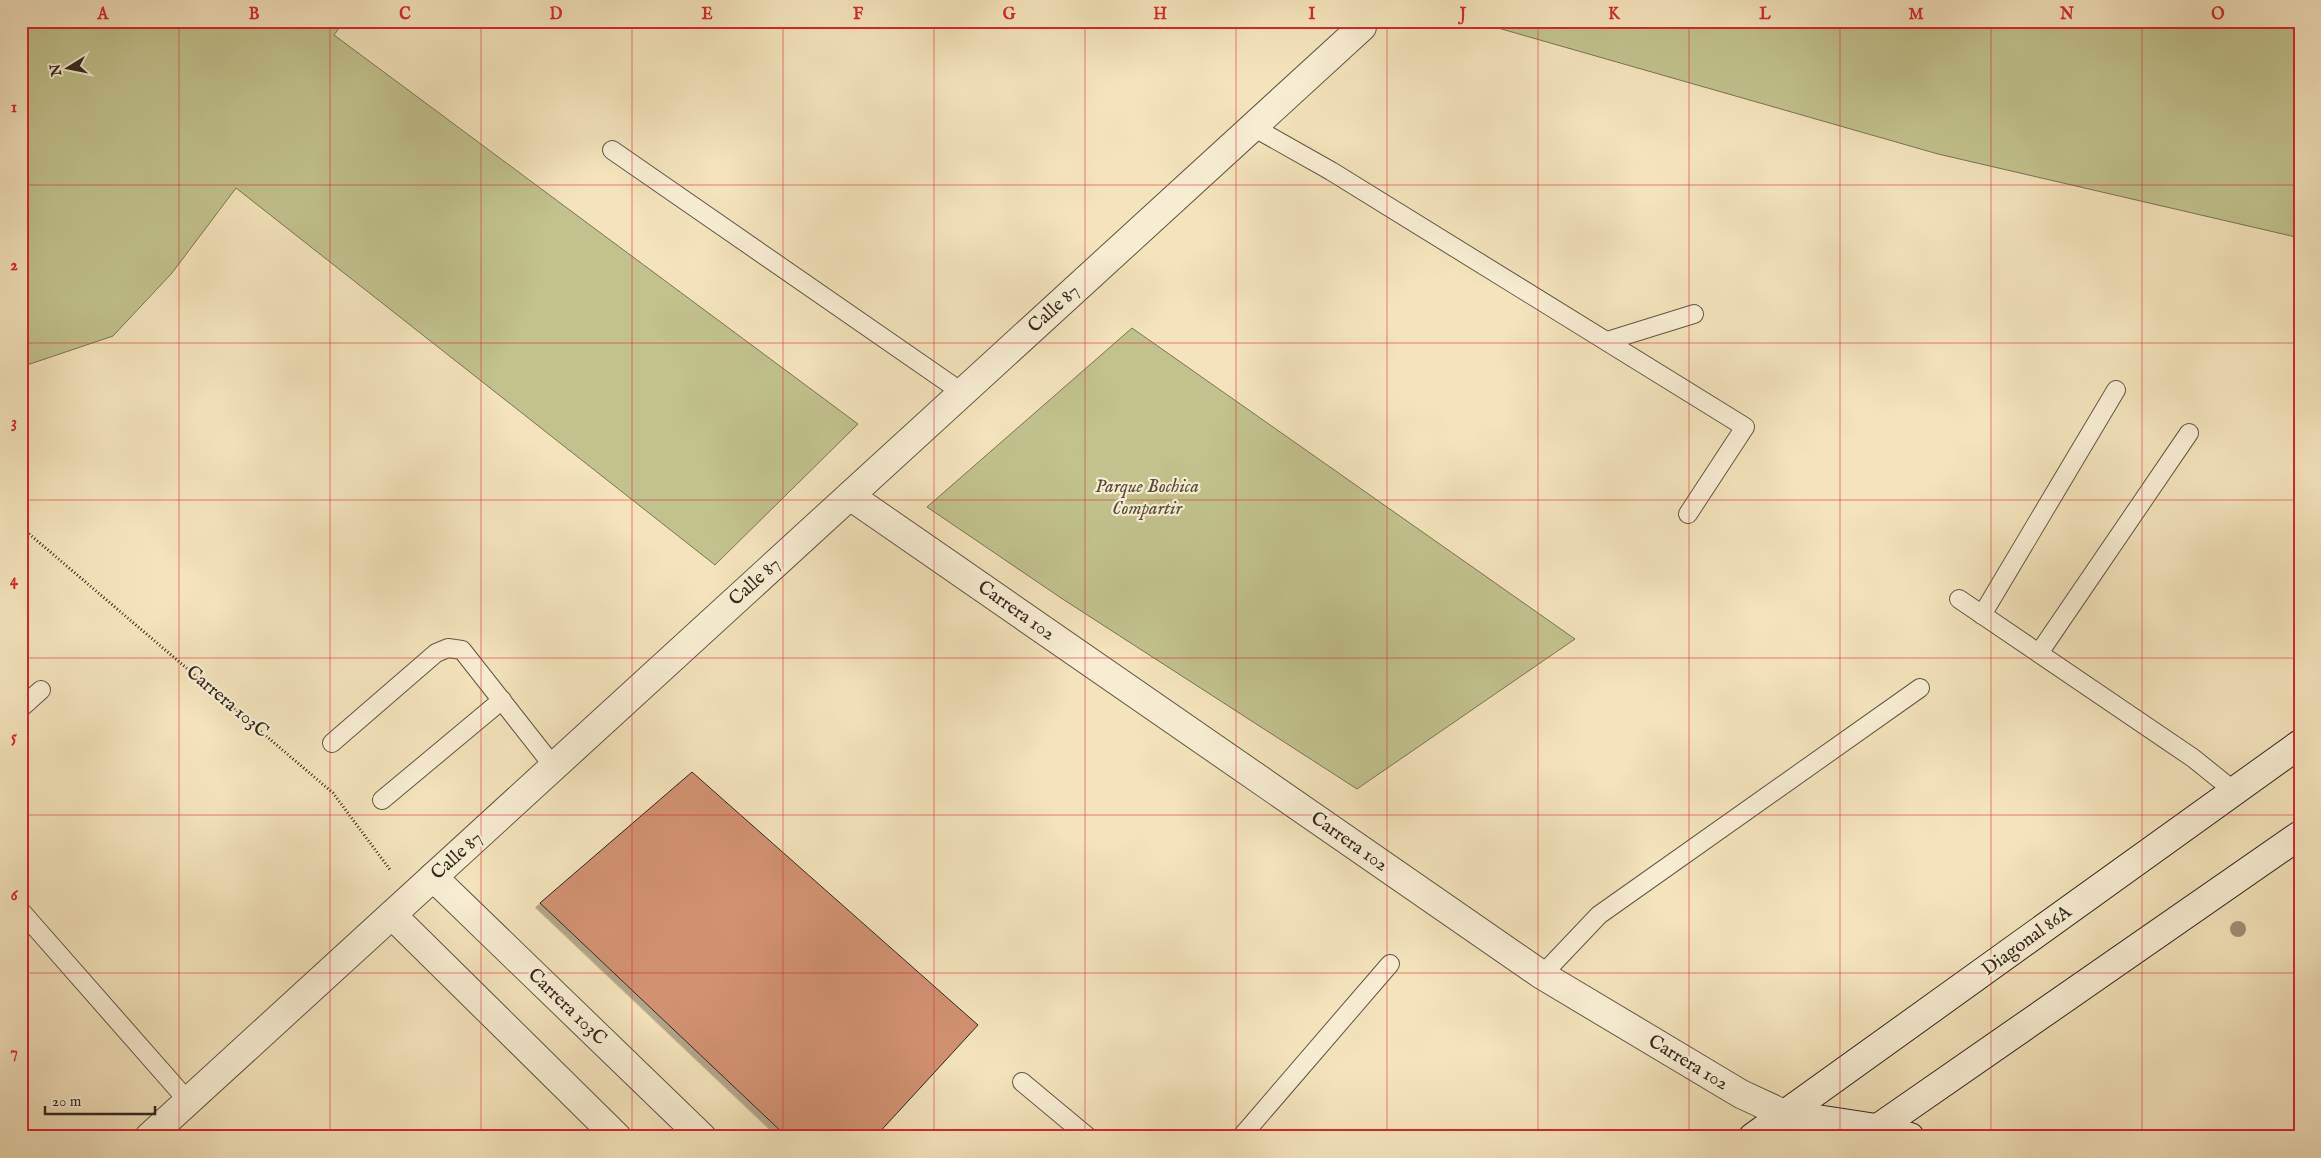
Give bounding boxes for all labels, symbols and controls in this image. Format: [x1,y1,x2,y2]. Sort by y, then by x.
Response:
text: A [97,5,110,25]
text: B [249,5,260,25]
text: C [399,5,411,25]
text: D [550,5,563,25]
text: E [701,5,713,25]
text: F [853,5,864,25]
text: G [1003,5,1016,25]
text: H [1153,5,1167,25]
text: I [1309,5,1316,25]
text: J [1458,5,1467,25]
text: K [1608,5,1621,25]
text: L [1759,5,1771,25]
text: M [1908,5,1924,25]
text: N [2059,5,2074,25]
text: O [2211,5,2225,25]
north arrow [42,42,92,92]
text: N [46,63,66,79]
text: 1 [11,98,17,118]
text: 2 [10,256,18,276]
street label: Calle 87 [1023,280,1085,338]
text: 3 [11,413,17,433]
park label: Parque Bochica Compartir [1095,475,1199,521]
street label: Calle 87 [724,553,786,611]
text: 4 [10,571,19,591]
street label: Carrera 102 [973,576,1059,646]
street label: Carrera 103C [181,660,273,744]
text: 5 [11,728,17,748]
street label: Carrera 102 [1306,807,1392,877]
street label: Calle 87 [426,827,488,885]
text: 6 [11,886,19,906]
street label: Diagonal 86A [1977,900,2077,982]
street label: Carrera 103C [522,963,612,1051]
street label: Carrera 102 [1644,1030,1732,1096]
text: 7 [10,1043,18,1063]
scale bar [45,1083,155,1115]
text: 20 m [52,1092,82,1111]

